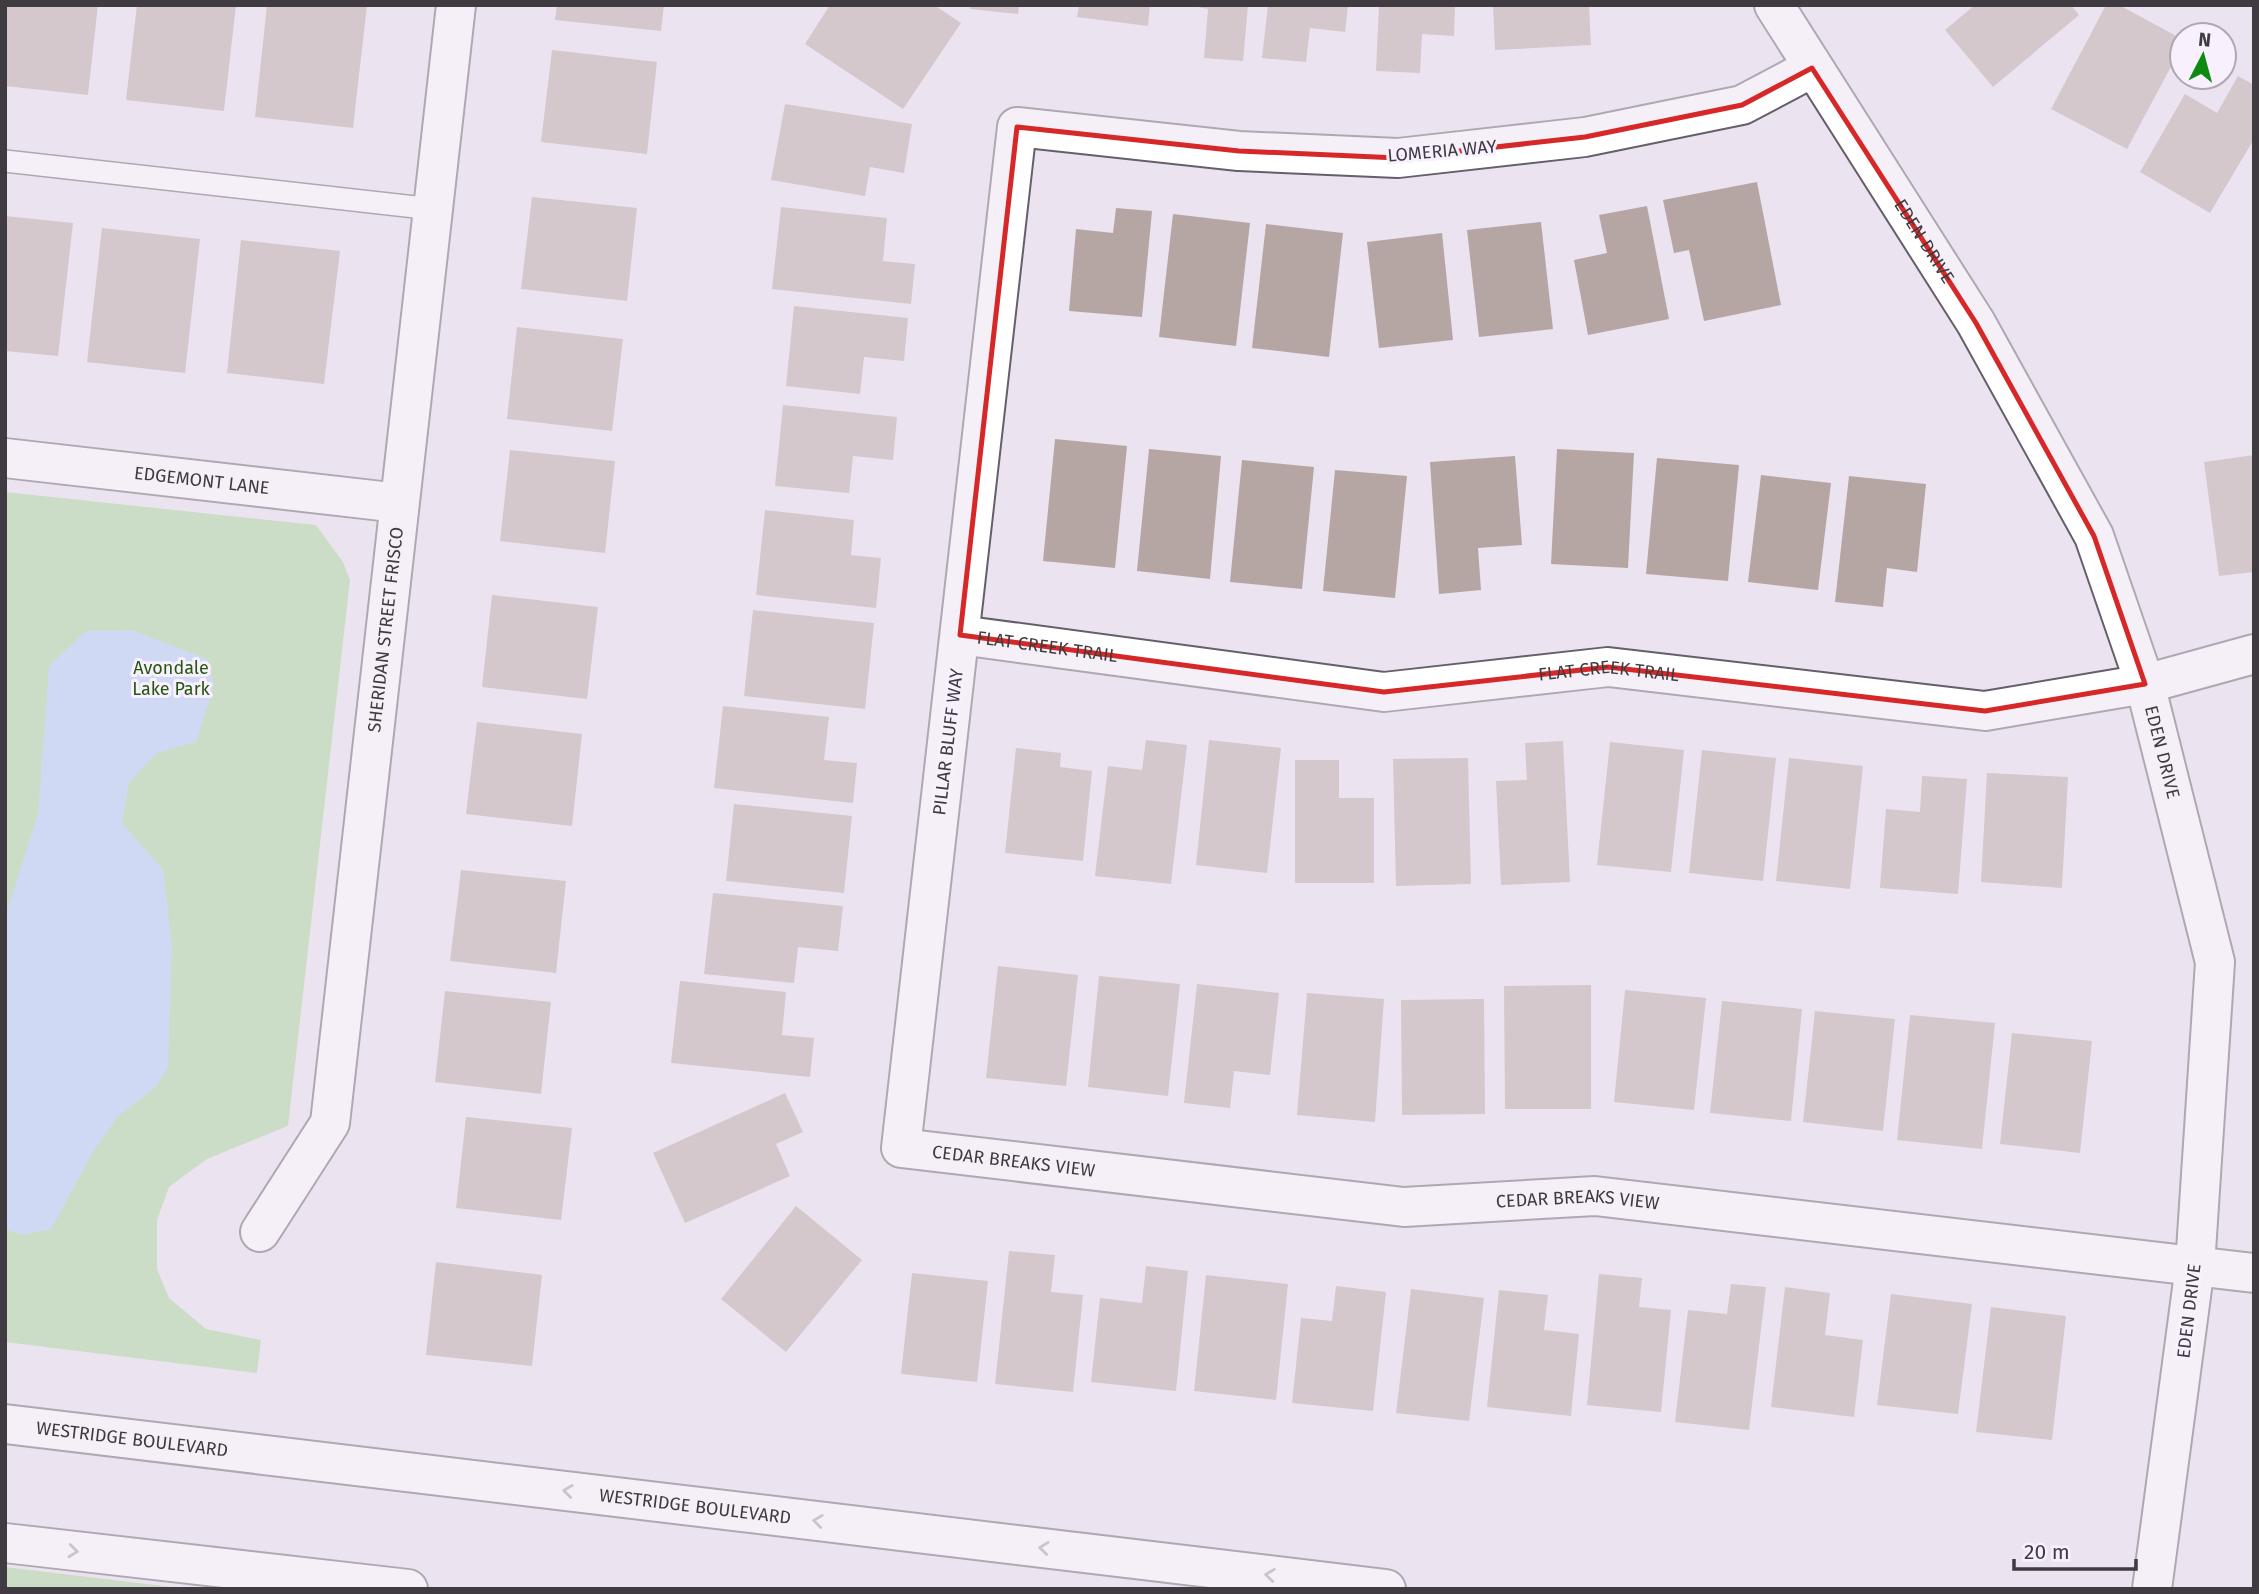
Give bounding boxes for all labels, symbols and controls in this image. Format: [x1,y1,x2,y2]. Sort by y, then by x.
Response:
north arrow [2168,21,2238,91]
text: N [2197,27,2212,52]
street label: LOMERIA WAY [1386,135,1498,167]
street label: EDEN DRIVE [1889,195,1959,288]
street label: EDGEMONT LANE [133,462,271,499]
street label: SHERIDAN STREET FRISCO [363,526,408,734]
street label: FLAT CREEK TRAIL [975,626,1119,667]
street label: FLAT CREEK TRAIL [1537,656,1681,686]
park label: Avondale Lake Park [132,657,211,700]
street label: PILLAR BLUFF WAY [928,667,968,817]
street label: EDEN DRIVE [2140,703,2184,801]
street label: CEDAR BREAKS VIEW [931,1141,1096,1182]
street label: CEDAR BREAKS VIEW [1495,1185,1661,1214]
street label: EDEN DRIVE [2172,1262,2206,1360]
street label: WESTRIDGE BOULEVARD [35,1417,229,1462]
one-way arrow [562,1483,573,1498]
street label: WESTRIDGE BOULEVARD [598,1484,792,1529]
one-way arrow [812,1513,824,1528]
scale bar [2014,1528,2136,1572]
text: 20 m [2024,1539,2070,1565]
one-way arrow [1038,1540,1050,1555]
one-way arrow [67,1543,79,1558]
one-way arrow [1264,1567,1275,1582]

